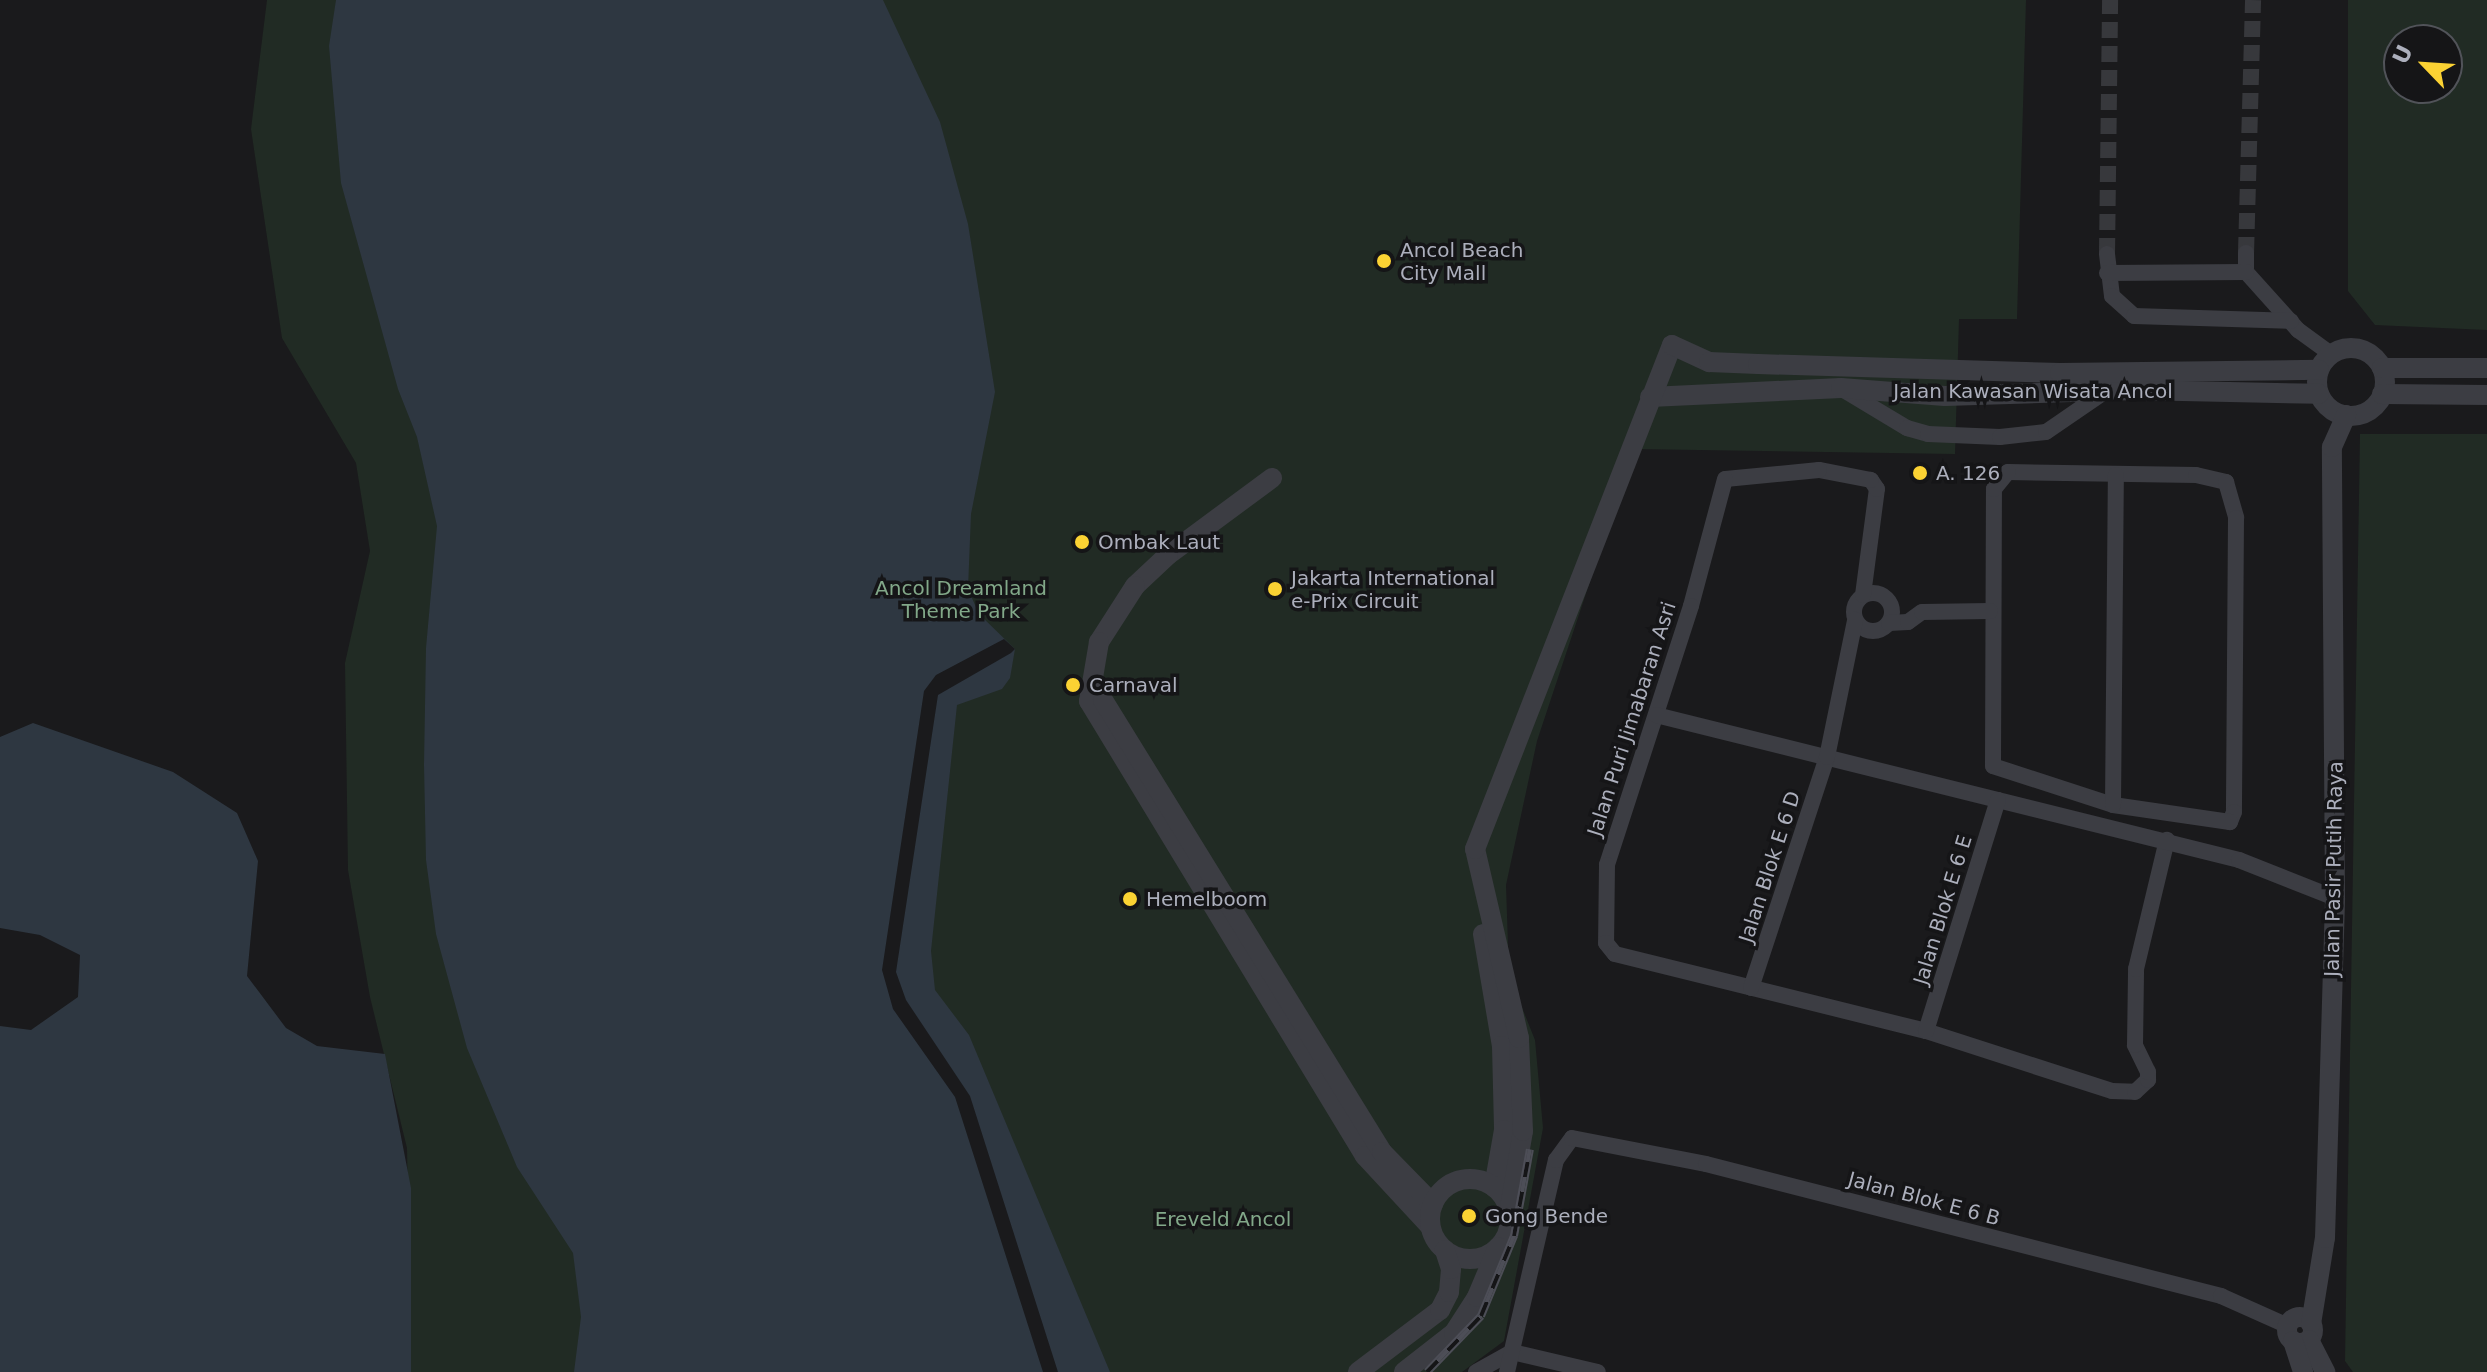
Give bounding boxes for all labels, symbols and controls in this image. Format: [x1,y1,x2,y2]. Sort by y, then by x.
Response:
north arrow [2383,24,2463,104]
text: U [2388,41,2418,68]
place label: Ancol Beach City Mall [1400,238,1523,285]
marker: Ancol Beach City Mall [1375,252,1393,270]
street label: Jalan Kawasan Wisata Ancol [1893,379,2173,403]
place label: A. 126 [1936,461,2000,485]
marker: A. 126 [1911,464,1929,482]
place label: Ombak Laut [1098,530,1220,554]
marker: Ombak Laut [1073,533,1091,551]
place label: Jakarta International e-Prix Circuit [1291,566,1495,613]
park label: Ancol Dreamland Theme Park [875,577,1047,624]
marker: Jakarta International e-Prix Circuit [1266,580,1284,598]
street label: Jalan Puri Jimabaran Asri [1583,599,1681,839]
place label: Carnaval [1089,673,1178,697]
marker: Carnaval [1064,676,1082,694]
street label: Jalan Pasir Putih Raya [2320,761,2348,977]
street label: Jalan Blok E 6 D [1734,788,1806,946]
street label: Jalan Blok E 6 E [1909,832,1977,988]
place label: Hemelboom [1146,887,1267,911]
marker: Hemelboom [1121,890,1139,908]
street label: Jalan Blok E 6 B [1845,1167,2003,1231]
place label: Gong Bende [1485,1204,1608,1228]
park label: Ereveld Ancol [1155,1207,1291,1231]
marker: Gong Bende [1460,1207,1478,1225]

